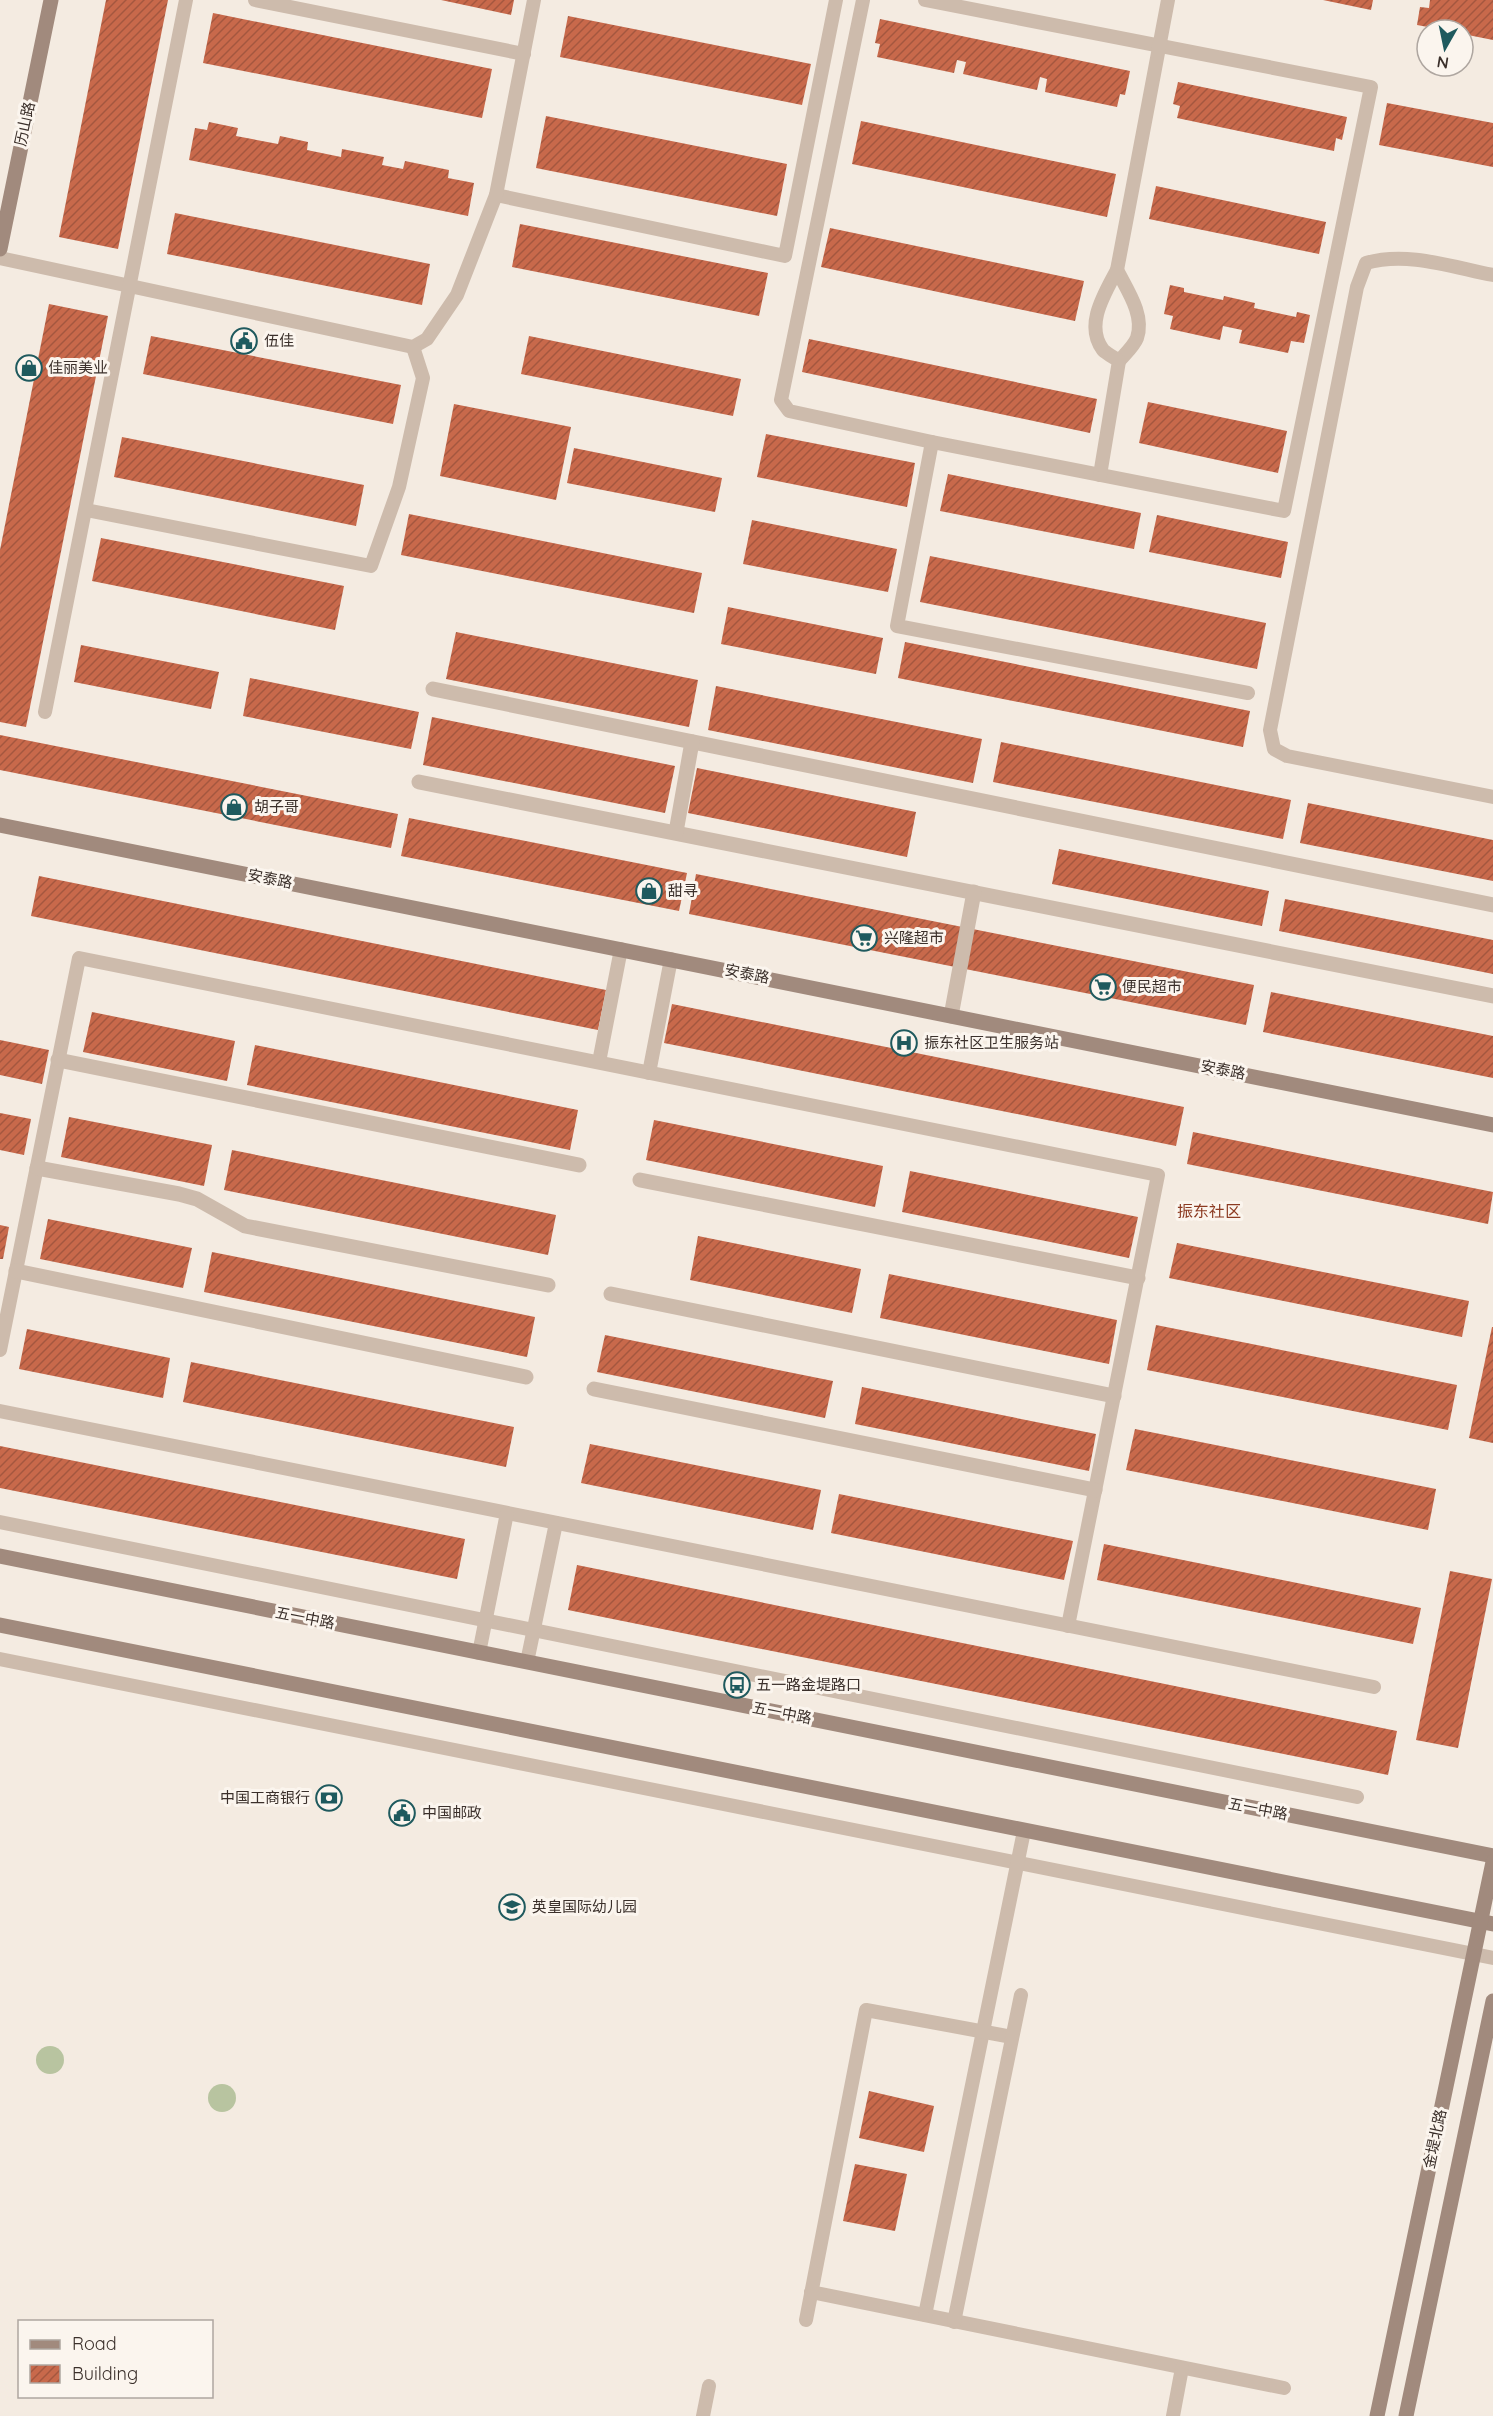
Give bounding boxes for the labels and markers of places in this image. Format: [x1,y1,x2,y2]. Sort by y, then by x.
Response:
public building icon: 伍佳 [229,326,259,356]
place label: 伍佳 [264,331,294,350]
shop icon: 佳丽美业 [14,353,44,383]
place label: 佳丽美业 [48,358,108,377]
shop icon: 胡子哥 [219,792,249,822]
place label: 胡子哥 [254,797,299,816]
shop icon: 甜寻 [634,876,664,906]
place label: 甜寻 [668,881,698,900]
supermarket icon: 兴隆超市 [849,923,879,953]
place label: 兴隆超市 [884,928,944,947]
supermarket icon: 便民超市 [1088,972,1118,1002]
place label: 便民超市 [1122,977,1182,996]
hospital icon: 振东社区卫生服务站 [889,1028,919,1058]
place label: 振东社区卫生服务站 [924,1033,1059,1052]
bus stop icon: 五一路金堤路口 [722,1670,752,1700]
place label: 五一路金堤路口 [756,1675,861,1694]
bank icon: 中国工商银行 [314,1783,344,1813]
place label: 中国工商银行 [220,1788,310,1807]
public building icon: 中国邮政 [387,1798,417,1828]
place label: 中国邮政 [422,1803,482,1822]
school or university icon: 英皇国际幼儿园 [497,1892,527,1922]
place label: 英皇国际幼儿园 [532,1897,637,1916]

